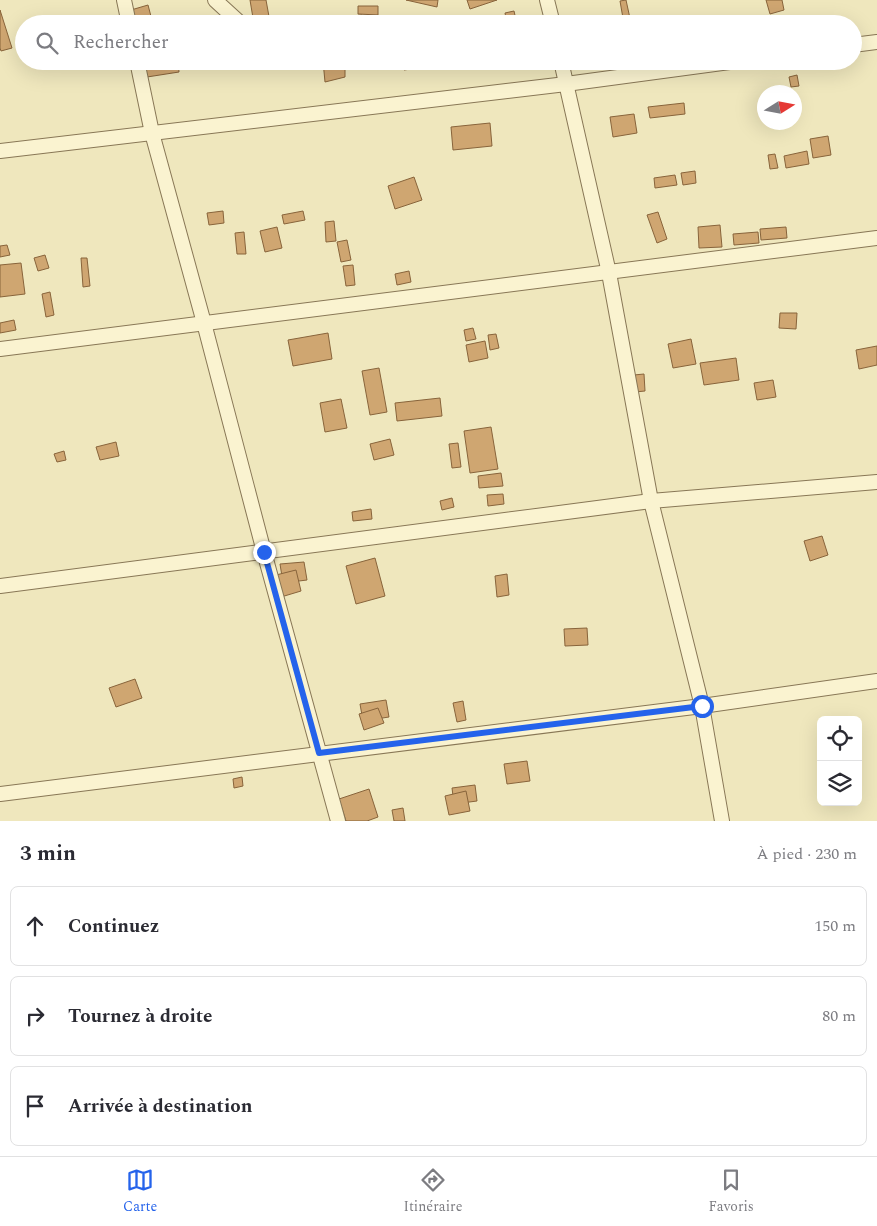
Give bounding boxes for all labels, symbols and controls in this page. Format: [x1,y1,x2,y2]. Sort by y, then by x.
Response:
search box [15,15,862,70]
text: Rechercher [73,28,169,57]
icon: search [33,29,61,57]
north arrow [757,85,802,130]
route end [253,541,276,564]
route start [691,695,714,718]
map controls [817,716,862,806]
button: locate [817,716,862,761]
button: layers [817,761,862,806]
text: 3 min [20,838,76,870]
text: À pied · 230 m [756,842,857,866]
icon: ahead [21,912,49,940]
text: Continuez [68,912,159,941]
text: 150 m [814,914,856,938]
icon: right [21,1002,49,1030]
text: Tournez à droite [68,1002,212,1031]
text: 80 m [822,1004,856,1028]
icon: arrive [21,1092,49,1120]
text: Arrivée à destination [68,1092,252,1121]
tab: Carte [123,1166,157,1217]
tab: Itinéraire [403,1166,462,1217]
tab: Favoris [708,1166,754,1217]

